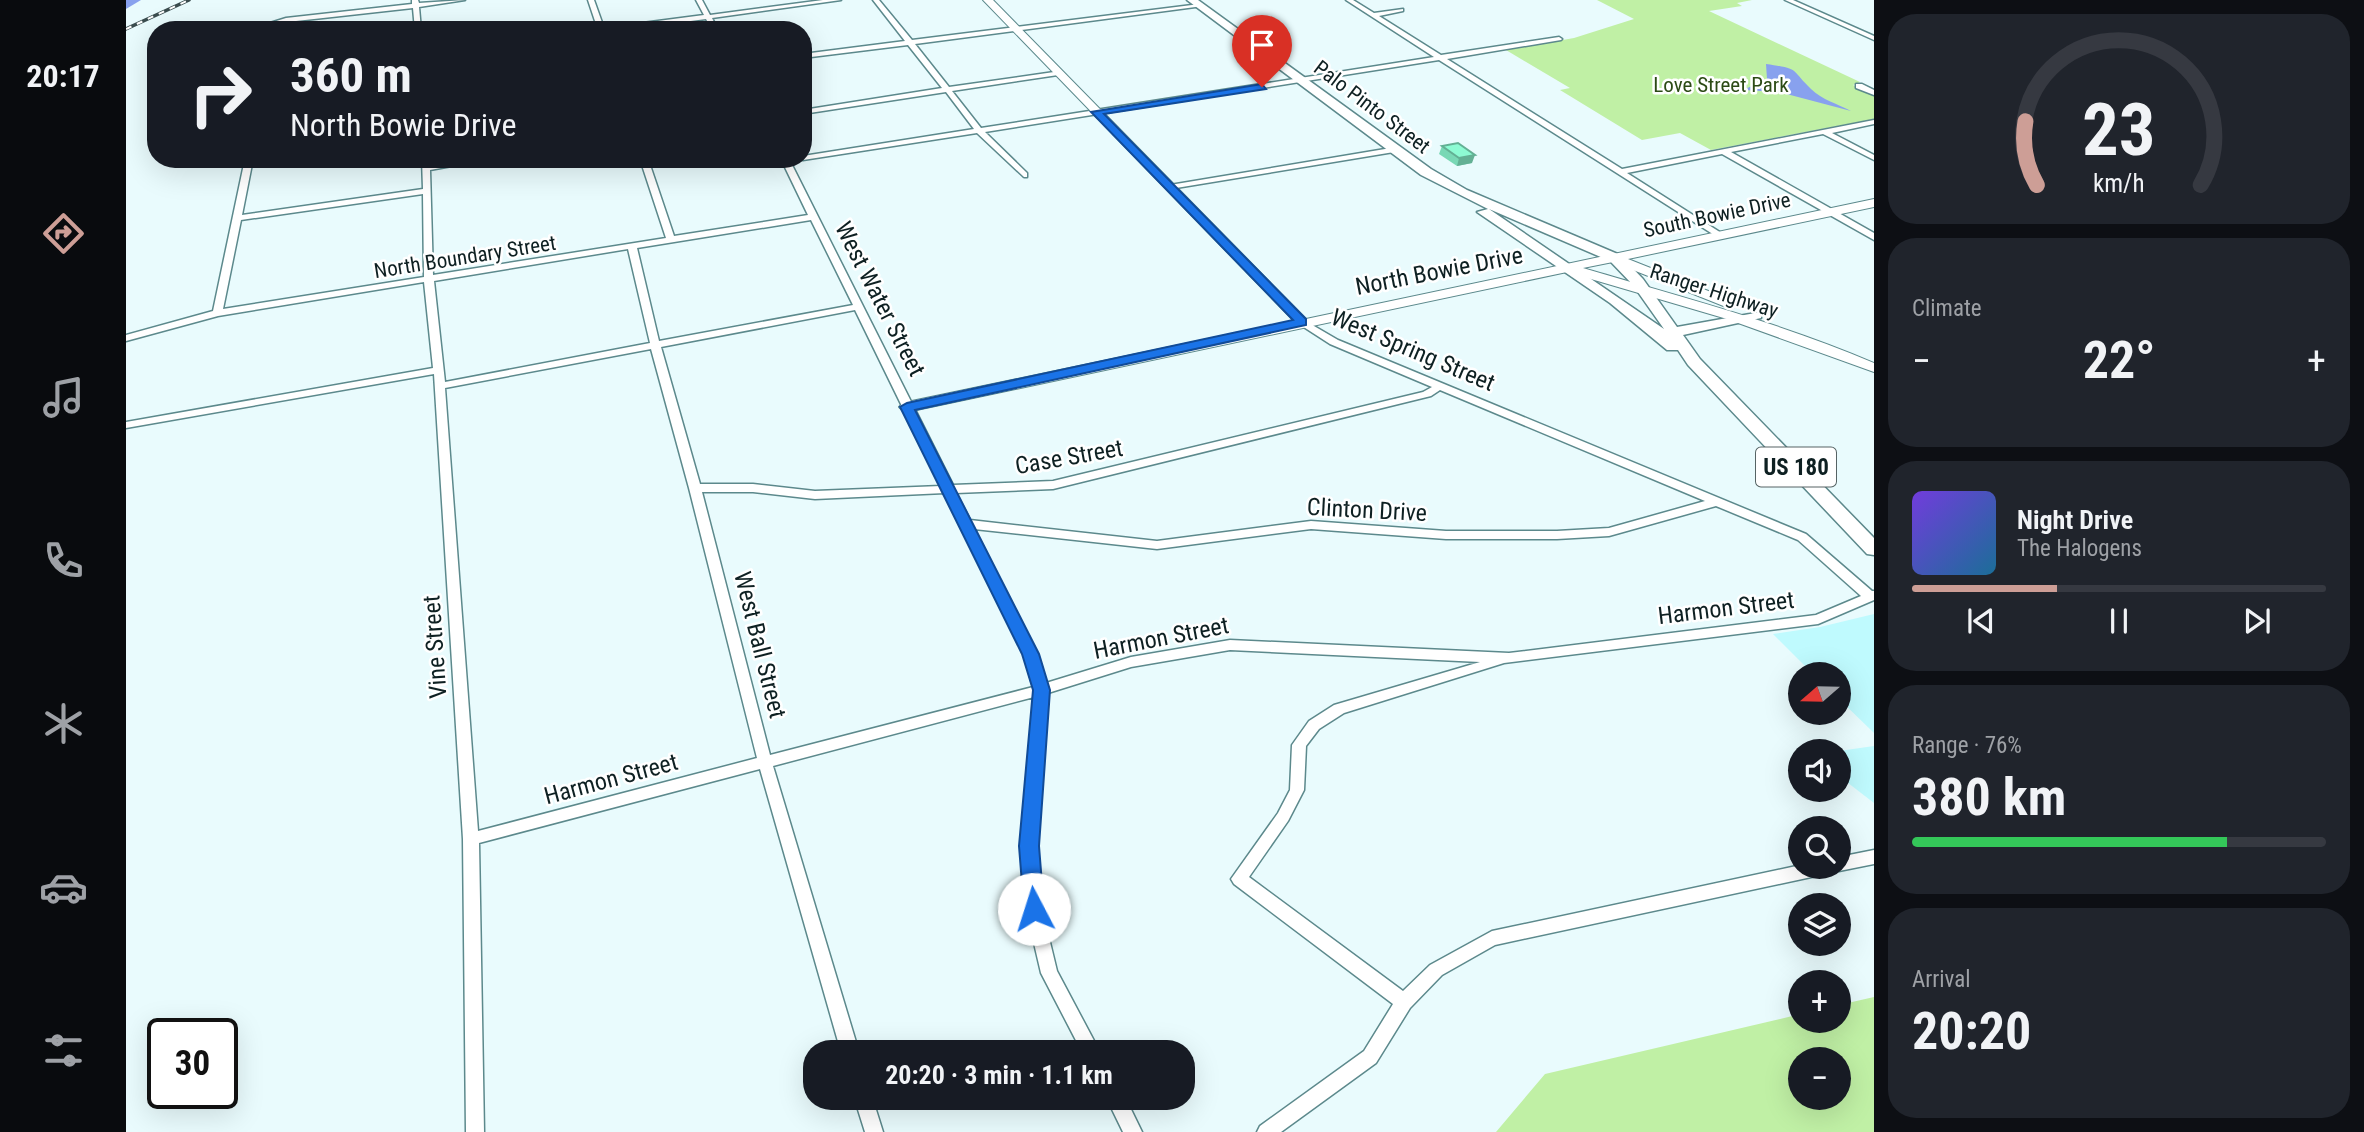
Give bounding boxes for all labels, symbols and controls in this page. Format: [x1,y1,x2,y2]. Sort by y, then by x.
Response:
pin [1232,15,1292,87]
icon: arrive [1243,26,1281,64]
text: 360 m [290,47,412,104]
icon: right [175,49,266,140]
street label: Palo Pinto Street [1309,56,1435,158]
text: 20:17 [26,57,100,95]
park label: Love Street Park [1653,73,1789,97]
text: 23 [2082,87,2156,173]
text: North Bowie Drive [290,106,517,144]
text: km/h [2093,169,2145,198]
street label: South Bowie Drive [1641,188,1793,242]
icon: directions [39,209,88,258]
street label: West Water Street [829,217,931,381]
street label: North Boundary Street [372,231,558,283]
street label: North Bowie Drive [1353,241,1525,301]
street label: Ranger Highway [1647,259,1781,323]
text: Climate [1912,295,1982,322]
street label: West Spring Street [1327,303,1499,397]
text: 22° [2083,330,2155,391]
text: − [1912,339,1931,383]
text: + [2307,339,2326,383]
icon: music [39,373,88,422]
street label: Case Street [1013,434,1125,480]
road number: US 180 [1756,447,1836,486]
street label: Clinton Drive [1306,493,1428,527]
text: Night Drive [2017,505,2133,535]
text: The Halogens [2017,535,2142,562]
icon: phone [39,536,88,585]
street label: West Ball Street [728,569,792,721]
street label: Harmon Street [1656,586,1796,630]
street label: Vine Street [417,594,453,700]
icon: previous [1962,602,2000,640]
icon: pause [2100,602,2138,640]
icon: next [2238,602,2276,640]
street label: Harmon Street [1091,611,1231,665]
north arrow [1788,662,1852,724]
map controls [1788,662,1851,1110]
icon: climate [39,699,88,748]
text: Range · 76% [1912,732,2022,759]
button: sound [1788,739,1851,802]
street label: Harmon Street [541,748,681,810]
text: 380 km [1912,767,2066,828]
button: search [1788,816,1851,879]
icon: car [39,863,88,912]
position arrow [997,872,1071,946]
button: layers [1788,893,1851,956]
text: Arrival [1912,966,1971,993]
button: + [1788,970,1851,1033]
text: 20:20 [1912,1001,2031,1062]
speed limit sign: 30 [147,1018,238,1109]
icon: filters [39,1026,88,1075]
button: − [1788,1047,1851,1110]
text: 20:20 · 3 min · 1.1 km [885,1060,1113,1090]

